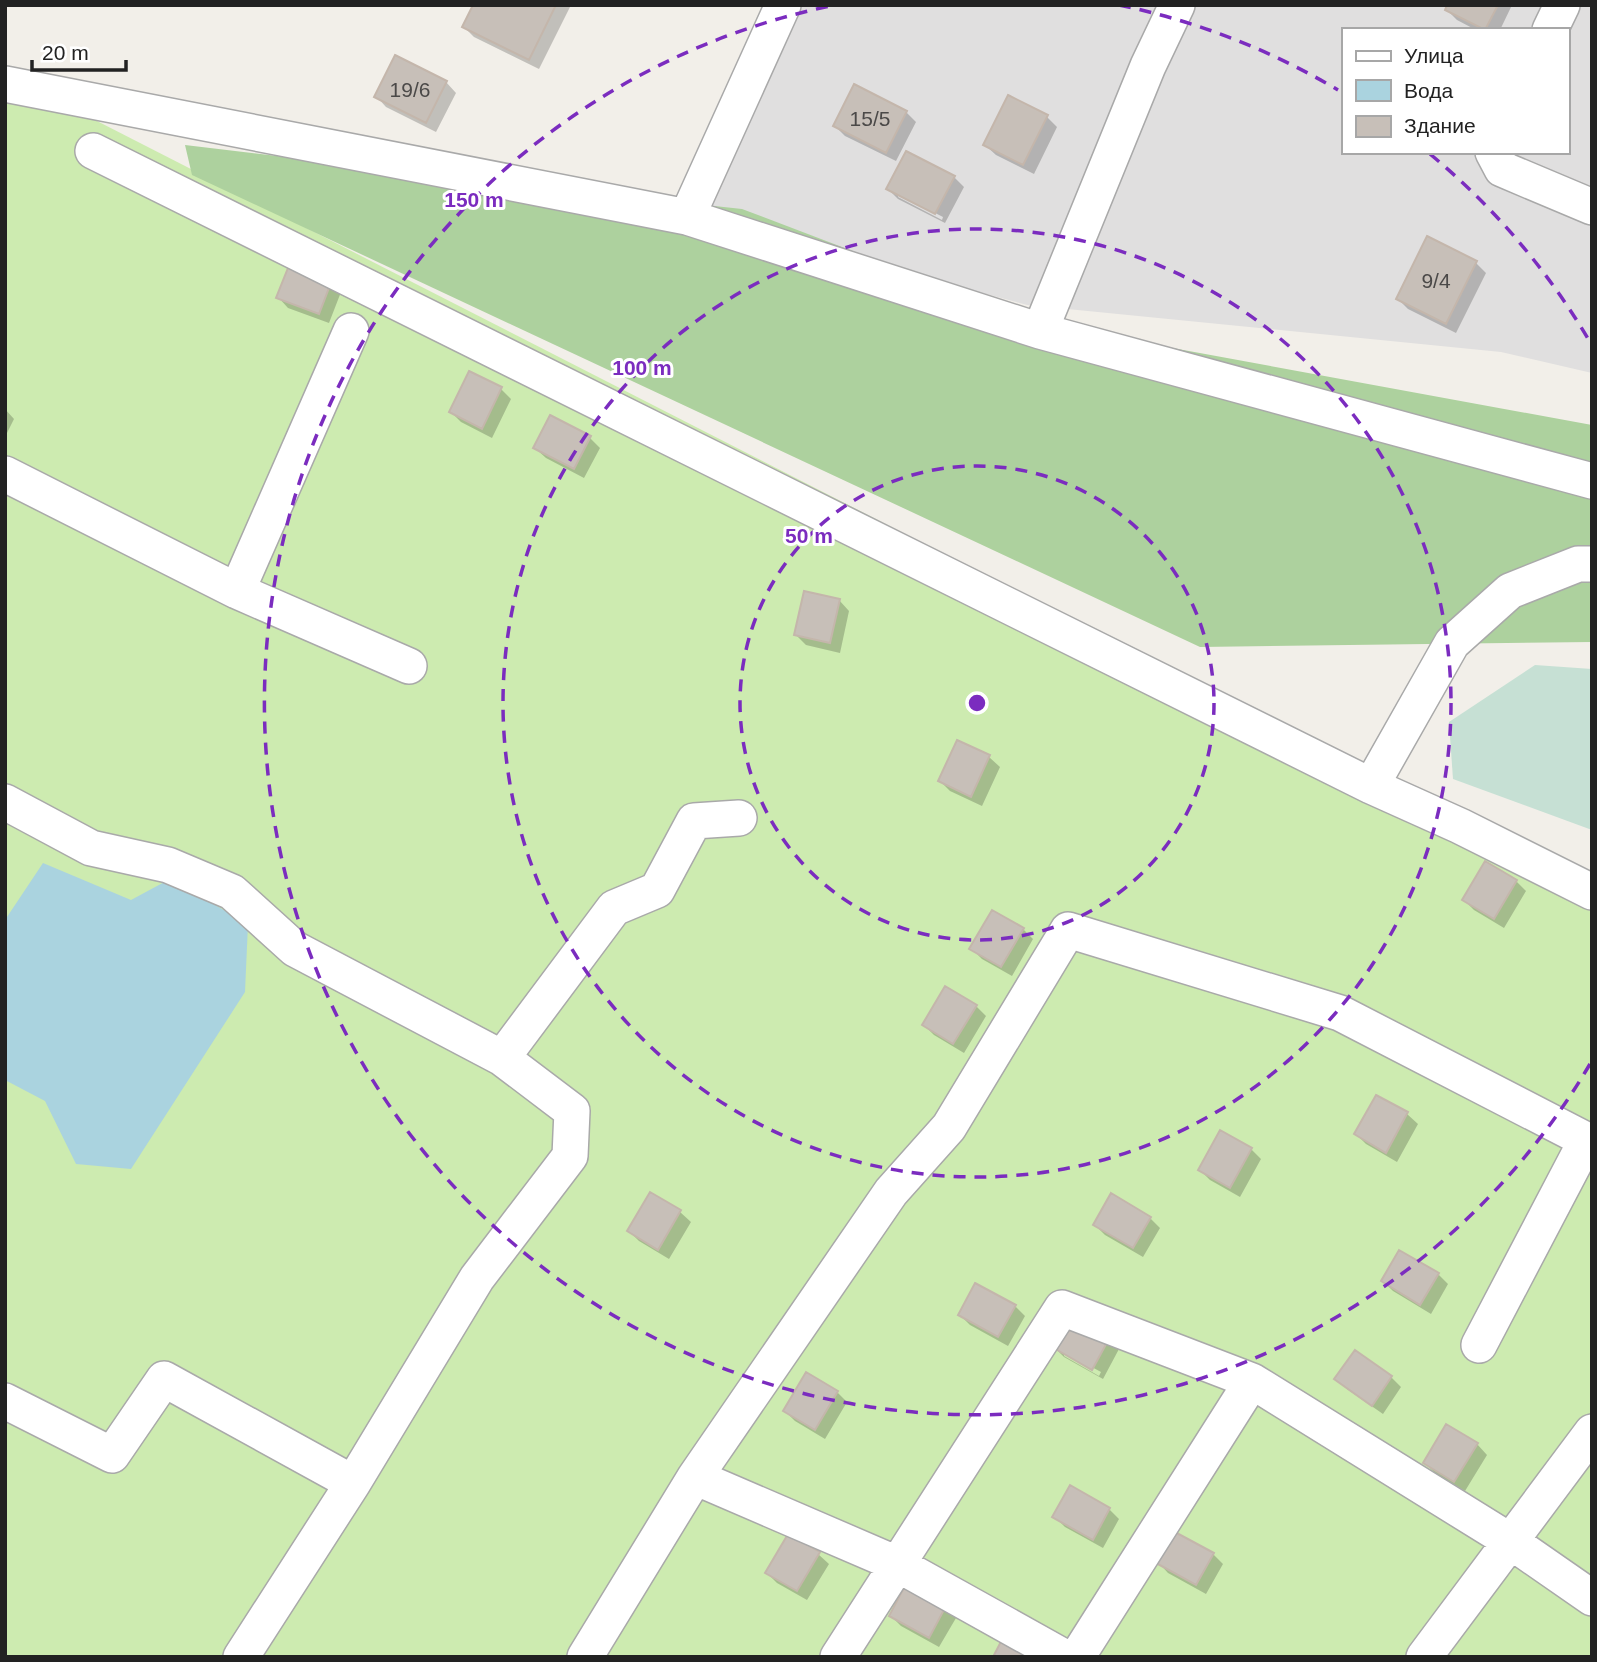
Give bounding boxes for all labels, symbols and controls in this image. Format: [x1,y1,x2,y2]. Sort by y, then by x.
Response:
scale bar [32,28,126,72]
legend [1342,28,1569,154]
text: 20 m [42,41,89,64]
text: Улица [1404,44,1464,67]
house number: 19/6 [390,78,430,101]
text: Вода [1404,79,1453,102]
house number: 15/5 [850,107,890,130]
text: Здание [1404,114,1476,137]
text: 150 m [444,188,504,211]
house number: 9/4 [1421,269,1451,292]
text: 100 m [612,356,672,379]
text: 50 m [785,524,833,547]
centre of rings [965,691,989,715]

